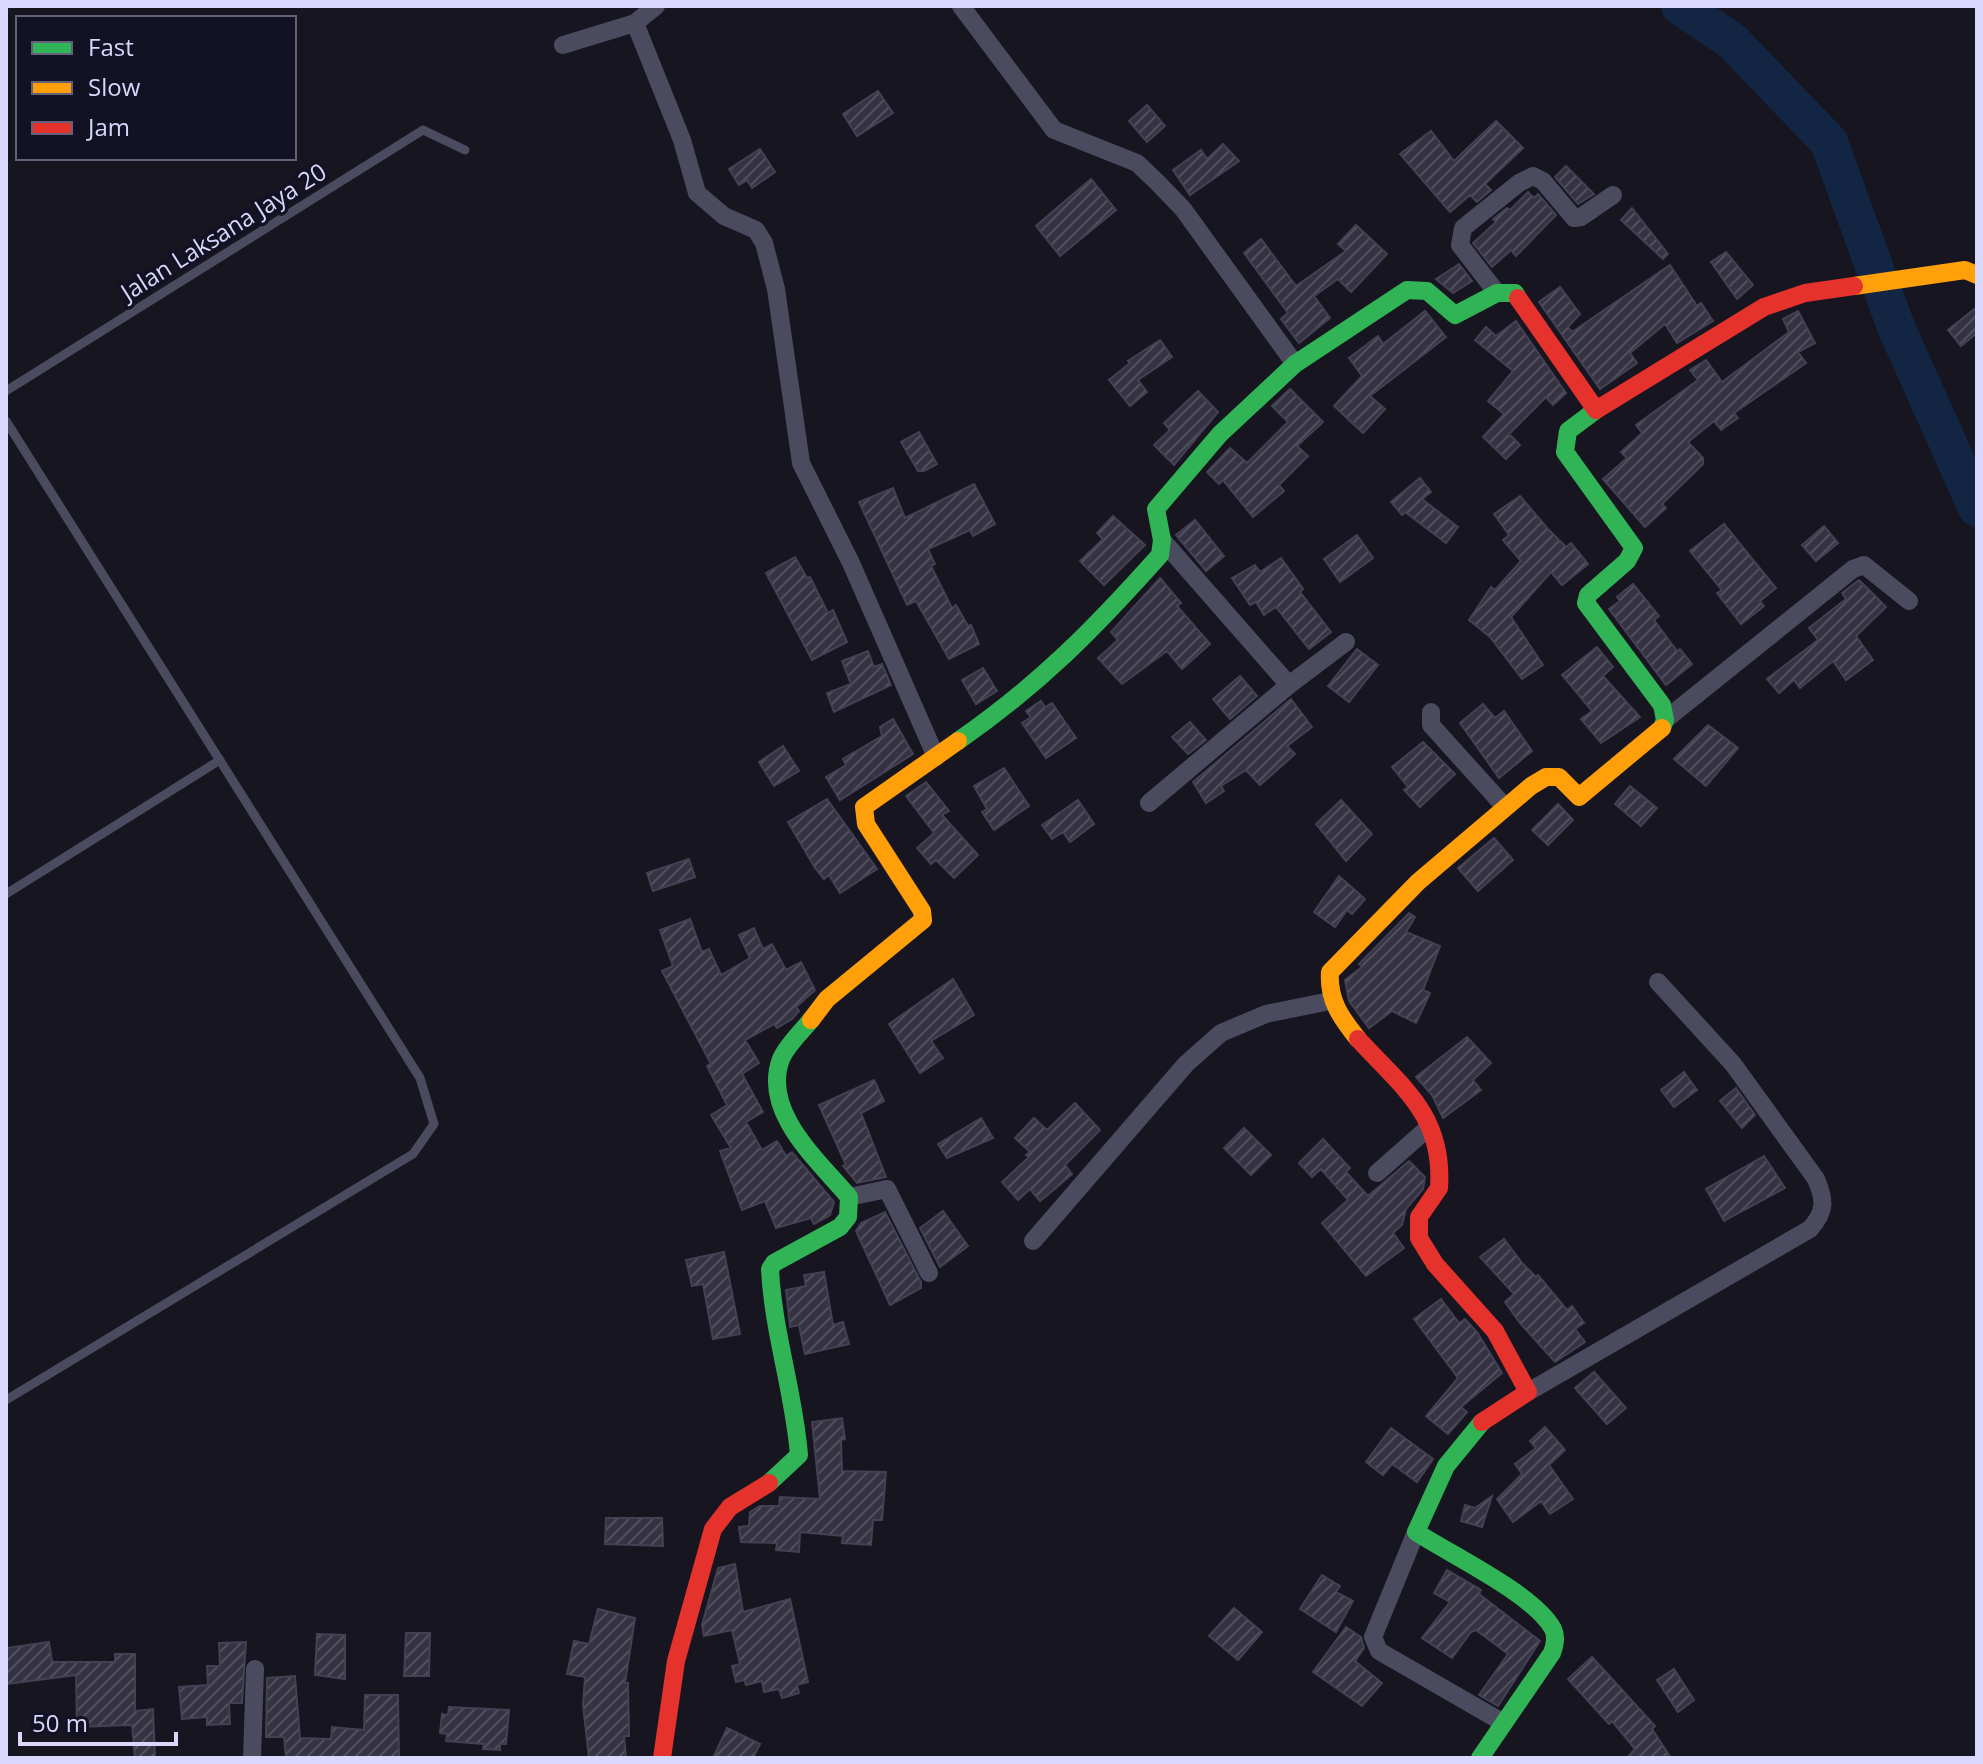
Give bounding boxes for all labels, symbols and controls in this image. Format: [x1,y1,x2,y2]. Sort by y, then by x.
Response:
legend [16,16,296,160]
text: Fast [88,30,134,63]
text: Slow [88,70,141,103]
text: Jam [86,110,130,143]
street label: Jalan Laksana Jaya 20 [112,154,332,309]
scale bar [20,1696,176,1746]
text: 50 m [32,1706,88,1739]

